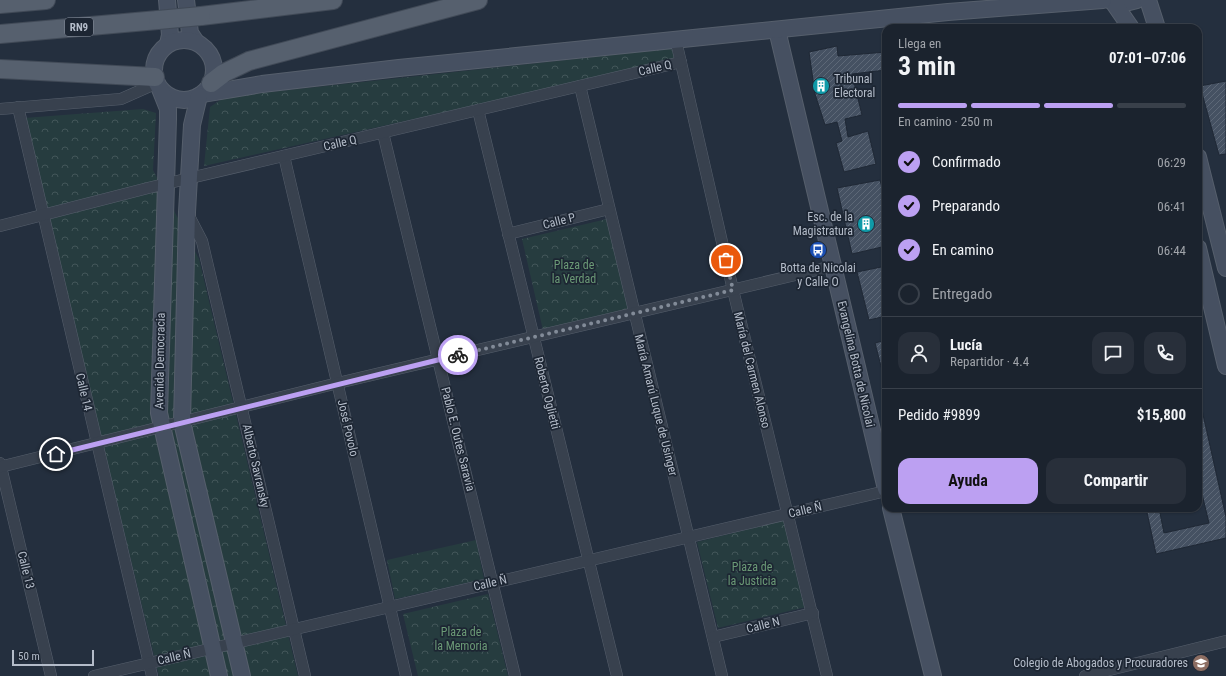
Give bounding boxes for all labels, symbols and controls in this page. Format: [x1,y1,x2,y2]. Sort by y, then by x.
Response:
road number: RN9 [65,18,93,36]
text: Llega en [898,36,941,51]
text: 07:01–07:06 [1109,49,1186,67]
text: 3 min [898,51,956,81]
street label: Calle Q [637,57,673,79]
place label: Tribunal Electoral [834,72,875,100]
building icon: Tribunal Electoral [811,76,831,96]
text: En camino · 250 m [898,114,993,129]
street label: Calle Q [322,132,358,154]
icon: check [898,151,920,173]
text: Confirmado [932,153,1001,171]
text: 06:29 [1157,155,1186,170]
icon: check [898,195,920,217]
text: Preparando [932,197,1000,215]
text: 06:41 [1157,199,1186,214]
street label: Calle P [541,210,577,232]
place label: Esc. de la Magistratura [793,210,853,238]
building icon: Esc. de la Magistratura [856,214,876,234]
icon: check [898,239,920,261]
bus stop icon: Botta de Nicolai y Calle O [808,240,828,260]
text: En camino [932,241,994,259]
pin [709,243,743,277]
text: 06:44 [1157,243,1186,258]
icon: bag [715,249,737,271]
park label: Plaza de la Verdad [552,258,596,286]
place label: Botta de Nicolai y Calle O [780,261,856,289]
text: Entregado [932,285,992,303]
street label: Evangelina Botta de Nicolai [835,299,877,429]
street label: María del Carmen Alonso [731,310,773,430]
street label: Avenida Democracia [152,312,168,409]
button: person [898,332,940,374]
button: chat [1092,332,1134,374]
button: phone [1144,332,1186,374]
street label: María Amarú Luque de Usinger [632,333,680,478]
courier [438,335,478,375]
text: Lucía [950,336,982,354]
icon: bike [447,344,469,366]
text: Repartidor · 4.4 [950,354,1029,369]
street label: Roberto Oglietti [531,355,563,431]
street label: Calle 14 [73,372,95,412]
street label: Pablo E. Outes Saravia [438,386,478,493]
street label: José Povolo [335,398,361,458]
text: Pedido #9899 [898,406,980,424]
text: $15,800 [1137,406,1186,424]
street label: Alberto Savransky [240,423,272,509]
pin [39,437,73,471]
icon: home [45,443,67,465]
button: Ayuda [898,458,1038,504]
button: Compartir [1046,458,1186,504]
street label: Calle Ñ [786,497,823,521]
street label: Calle 13 [15,550,37,590]
park label: Plaza de la Justicia [728,560,777,588]
street label: Calle Ñ [471,570,508,594]
street label: Calle N [745,614,781,636]
park label: Plaza de la Memoria [434,625,488,653]
street label: Calle Ñ [155,644,192,668]
scale bar [12,648,94,667]
text: 50 m [18,650,40,663]
school or university icon: Colegio de Abogados y Procuradores [1191,653,1211,673]
place label: Colegio de Abogados y Procuradores [1013,656,1188,670]

